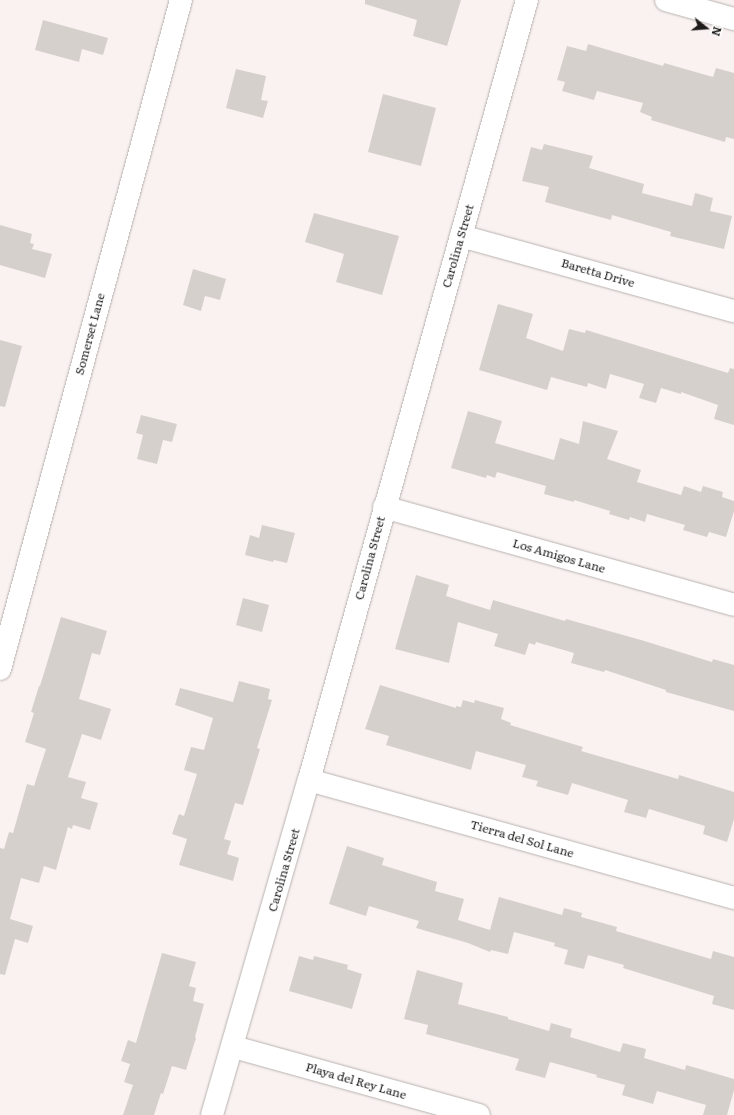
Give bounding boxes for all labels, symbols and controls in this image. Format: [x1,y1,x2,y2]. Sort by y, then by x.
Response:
north arrow [686,8,726,48]
text: N [708,25,726,38]
street label: Carolina Street [439,203,477,289]
street label: Baretta Drive [560,256,636,290]
street label: Somerset Lane [72,291,108,377]
street label: Carolina Street [352,515,388,601]
street label: Los Amigos Lane [511,536,607,576]
street label: Tierra del Sol Lane [468,817,576,861]
street label: Carolina Street [265,827,303,913]
street label: Playa del Rey Lane [304,1060,408,1102]

